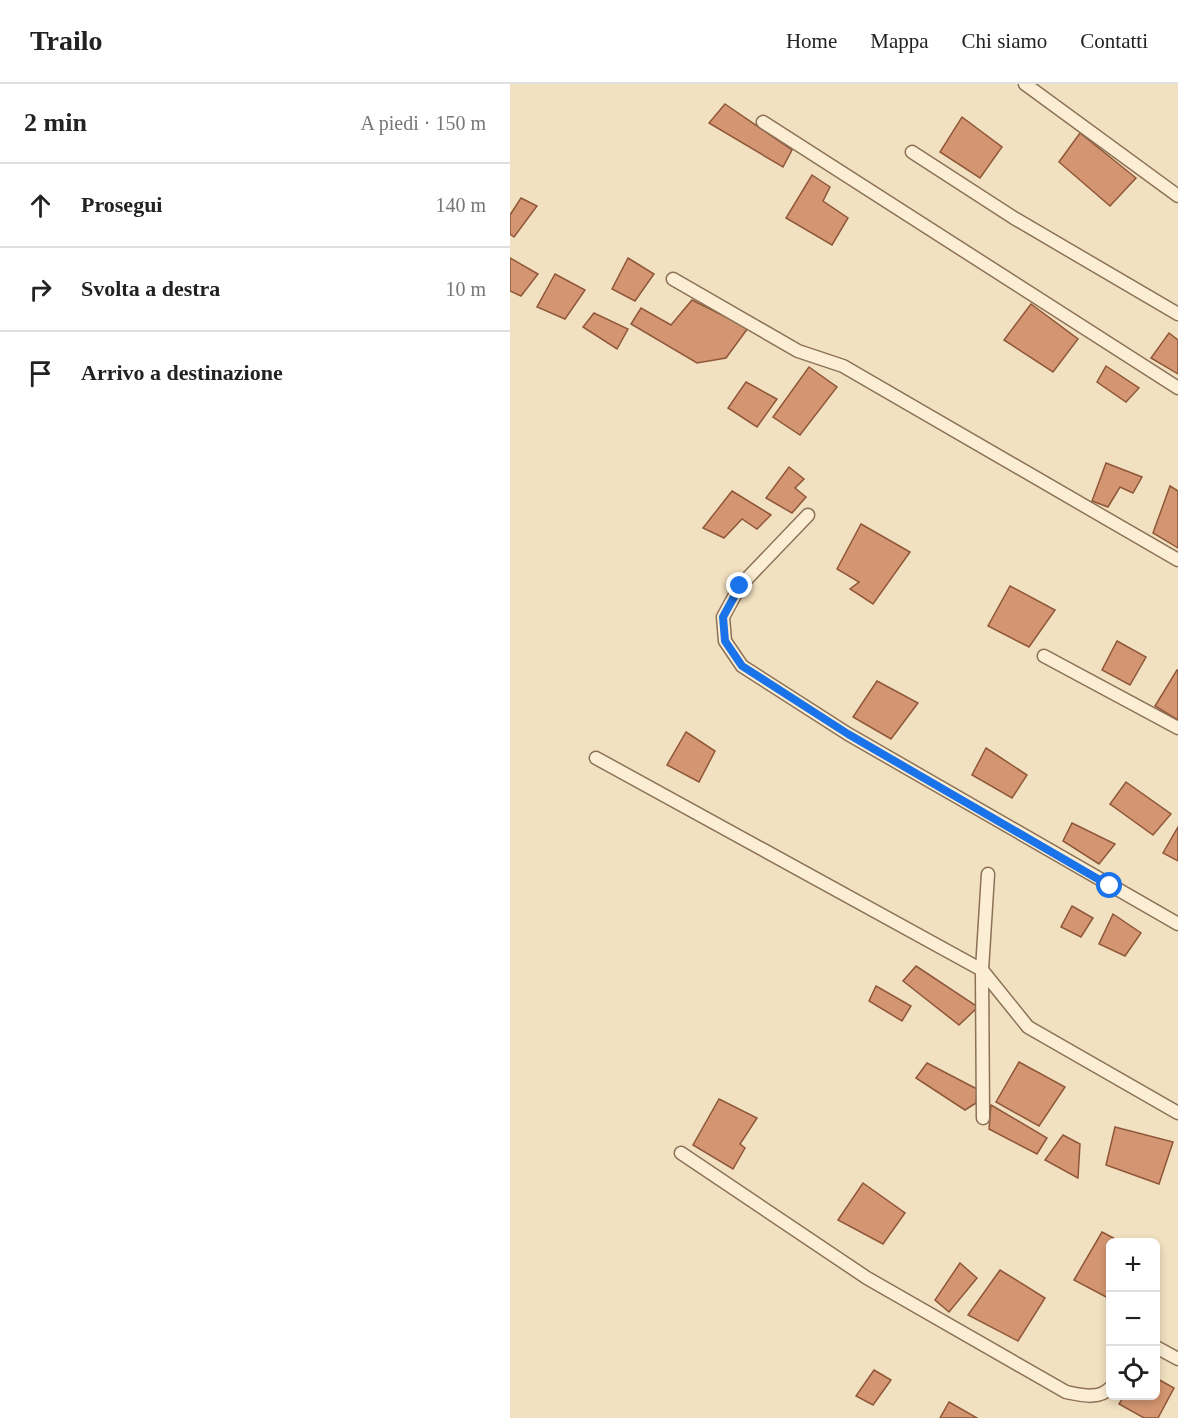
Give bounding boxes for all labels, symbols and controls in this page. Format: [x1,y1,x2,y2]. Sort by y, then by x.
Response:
text: Trailo [30,25,103,56]
text: Home [786,29,837,53]
text: Mappa [870,29,929,53]
text: Chi siamo [962,29,1047,53]
text: Contatti [1080,29,1148,53]
text: 2 min [24,108,87,137]
text: A piedi · 150 m [360,112,486,134]
icon: ahead [24,189,57,222]
text: Prosegui [81,192,162,217]
text: 140 m [435,194,486,216]
icon: right [24,273,57,306]
text: Svolta a destra [81,276,220,301]
text: 10 m [445,278,486,300]
icon: arrive [24,357,57,390]
text: Arrivo a destinazione [81,360,283,385]
route end [726,572,752,598]
route start [1096,872,1122,898]
map controls [1106,1238,1160,1400]
button: + [1106,1238,1160,1292]
button: − [1106,1292,1160,1346]
button: locate [1106,1346,1160,1400]

